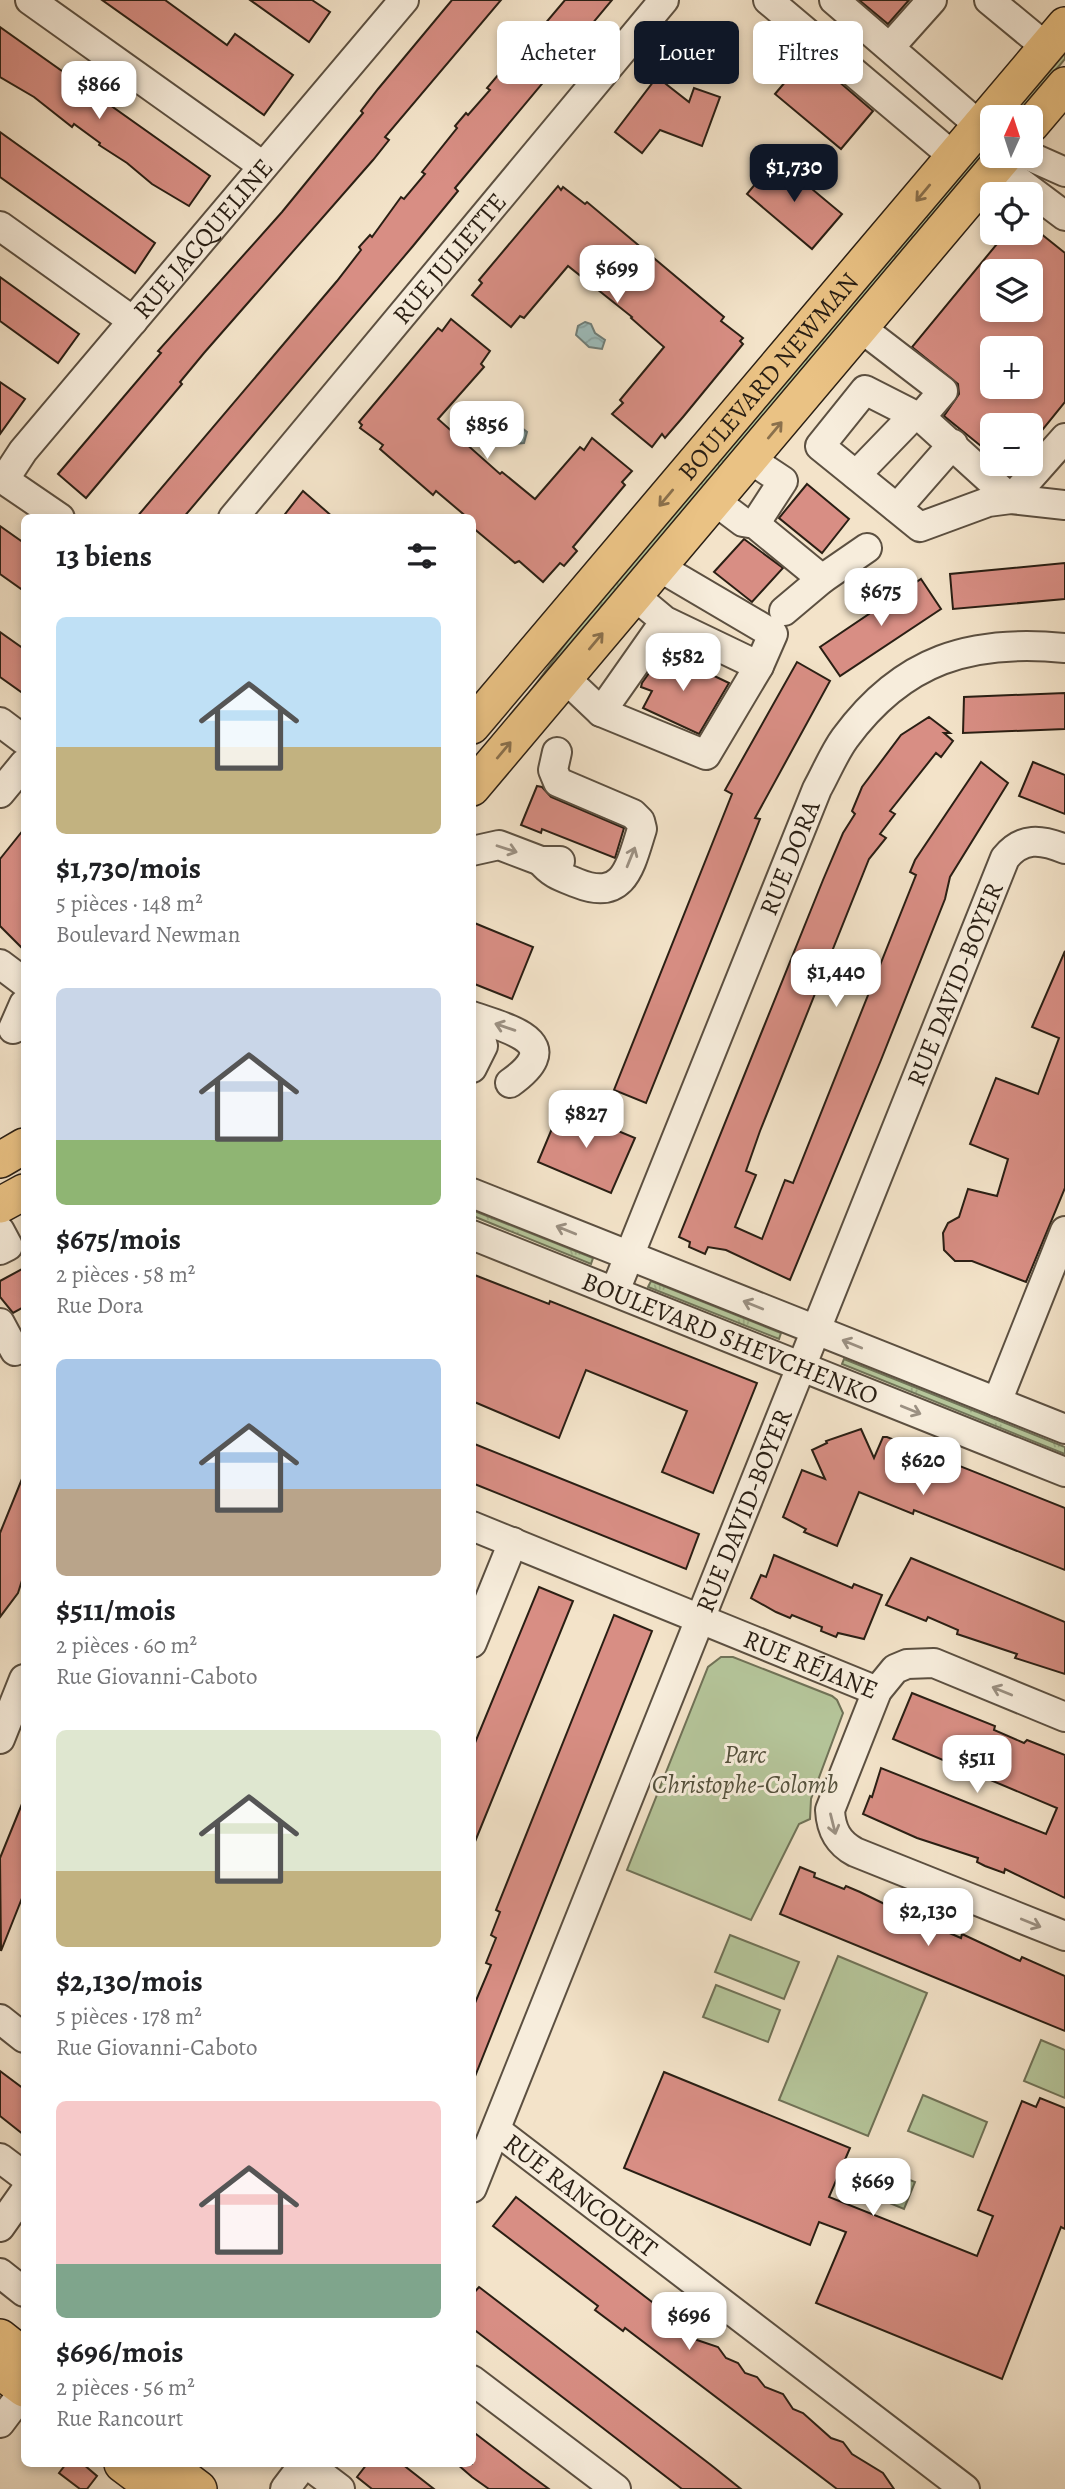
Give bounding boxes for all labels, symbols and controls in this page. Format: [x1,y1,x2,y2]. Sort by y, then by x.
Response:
chip: Acheter [497,21,620,84]
chip: Louer [634,21,739,84]
chip: Filtres [753,21,863,84]
pin: $866 [58,61,140,121]
text: $866 [77,68,121,99]
north arrow [980,105,1043,168]
map controls [980,105,1043,476]
pin: $1,730 [737,144,851,204]
street label: RUE JACQUELINE [125,151,281,326]
text: $1,730 [766,151,822,182]
button: locate [980,182,1043,245]
one-way arrow [915,184,931,202]
street label: RUE JULIETTE [384,185,514,331]
pin: $699 [576,246,658,305]
text: $699 [596,252,638,283]
button: layers [980,259,1043,322]
street label: BOULEVARD NEWMAN [670,265,866,488]
button: + [980,336,1043,399]
pin: $856 [446,402,528,461]
text: $856 [466,408,508,439]
button: − [980,413,1043,476]
one-way arrow [766,421,782,439]
one-way arrow [658,489,674,507]
text: 13 biens [56,536,152,576]
icon: filters [403,537,441,575]
pin: $675 [840,568,922,628]
text: $675 [860,575,902,606]
one-way arrow [588,633,604,651]
pin: $582 [642,634,724,693]
text: $582 [662,640,704,671]
icon: home [186,663,312,789]
one-way arrow [496,741,512,759]
street label: RUE DORA [751,794,828,920]
one-way arrow [496,844,518,856]
one-way arrow [625,846,638,868]
text: $1,730/mois [56,848,201,888]
street label: RUE DAVID-BOYER [898,877,1011,1091]
text: 5 pièces · 148 m² [56,888,203,919]
text: Boulevard Newman [56,919,240,950]
pin: $1,440 [779,950,893,1009]
text: $1,440 [807,956,865,987]
one-way arrow [494,1020,516,1032]
icon: home [186,1034,312,1160]
pin: $827 [545,1090,627,1150]
text: $827 [565,1097,607,1128]
text: $675/mois [56,1219,181,1259]
one-way arrow [556,1223,577,1236]
text: 2 pièces · 58 m² [56,1259,195,1290]
street label: BOULEVARD SHEVCHENKO [577,1263,883,1413]
text: Rue Dora [56,1290,144,1321]
one-way arrow [743,1297,765,1310]
one-way arrow [842,1337,864,1350]
street label: RUE DAVID-BOYER [687,1403,800,1617]
icon: home [186,1405,312,1531]
one-way arrow [900,1405,921,1418]
pin: $620 [882,1438,964,1497]
text: $620 [901,1444,945,1475]
text: $511/mois [56,1590,176,1630]
street label: RUE RÉJANE [738,1621,883,1707]
text: 2 pièces · 60 m² [56,1630,197,1661]
text: Rue Giovanni-Caboto [56,1661,257,1692]
one-way arrow [992,1684,1013,1697]
pin: $511 [936,1736,1018,1795]
park label: Parc Christophe-Colomb [652,1737,838,1802]
text: $511 [958,1742,996,1773]
icon: home [186,1776,312,1902]
one-way arrow [827,1812,840,1834]
pin: $2,130 [871,1888,985,1948]
text: $2,130 [899,1895,957,1926]
one-way arrow [1019,1917,1041,1930]
text: $2,130/mois [56,1961,203,2001]
text: 5 pièces · 178 m² [56,2001,202,2032]
text: Rue Giovanni-Caboto [56,2032,257,2063]
street label: RUE RANCOURT [497,2125,665,2265]
icon: home [186,2147,312,2273]
pin: $669 [832,2158,914,2218]
text: $669 [852,2165,894,2196]
pin: $696 [648,2292,730,2352]
text: $696 [668,2299,710,2330]
text: $696/mois [56,2332,183,2372]
text: 2 pièces · 56 m² [56,2372,195,2403]
text: Rue Rancourt [56,2403,183,2434]

